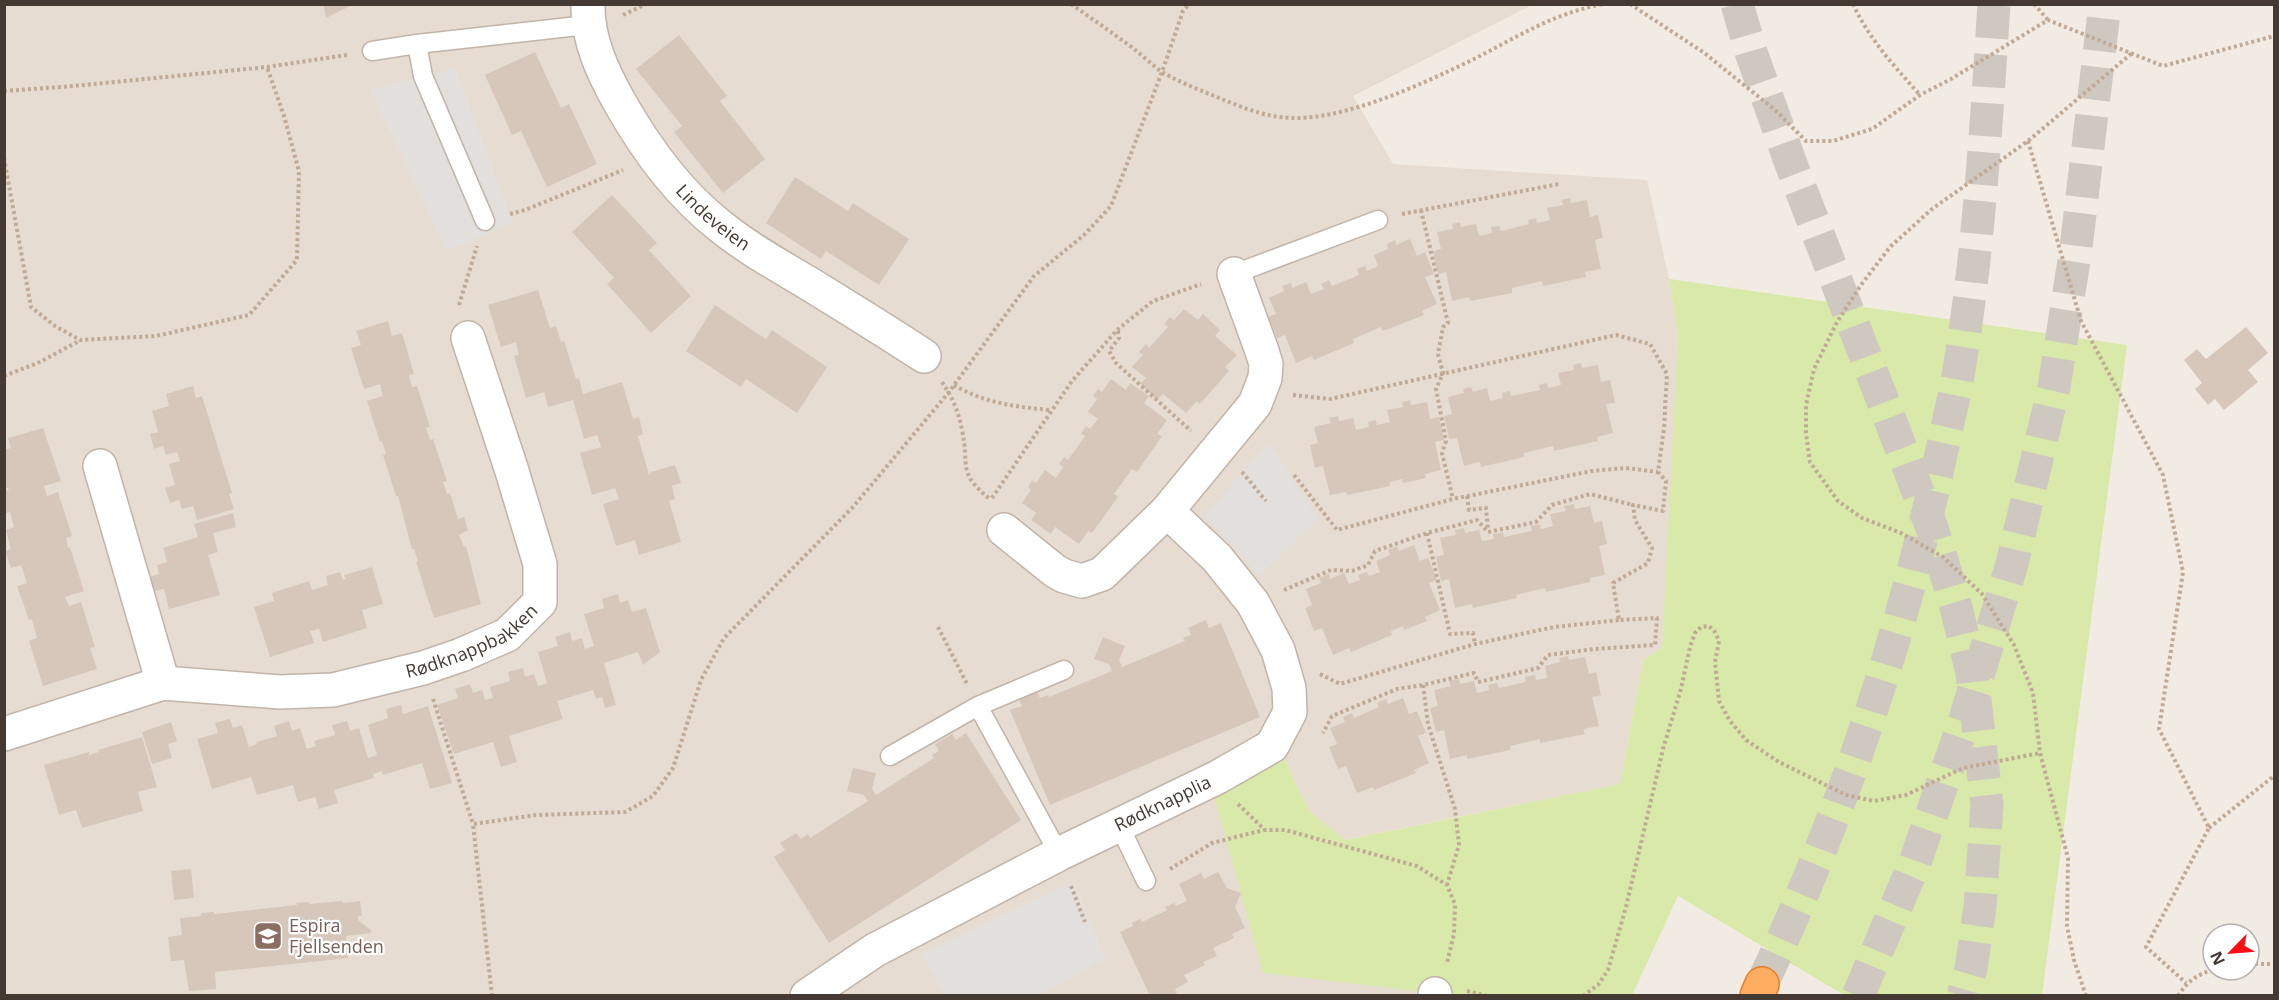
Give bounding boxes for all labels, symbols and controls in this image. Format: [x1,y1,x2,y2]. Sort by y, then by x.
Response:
street label: Lindeveien [671,179,755,256]
street label: Rødknappbakken [403,598,542,683]
street label: Rødknapplia [1110,769,1215,836]
place label: Espira Fjellsenden [289,913,384,958]
school or university icon: Espira Fjellsenden [252,920,284,952]
north arrow [2201,922,2261,982]
text: N [2205,948,2230,969]

